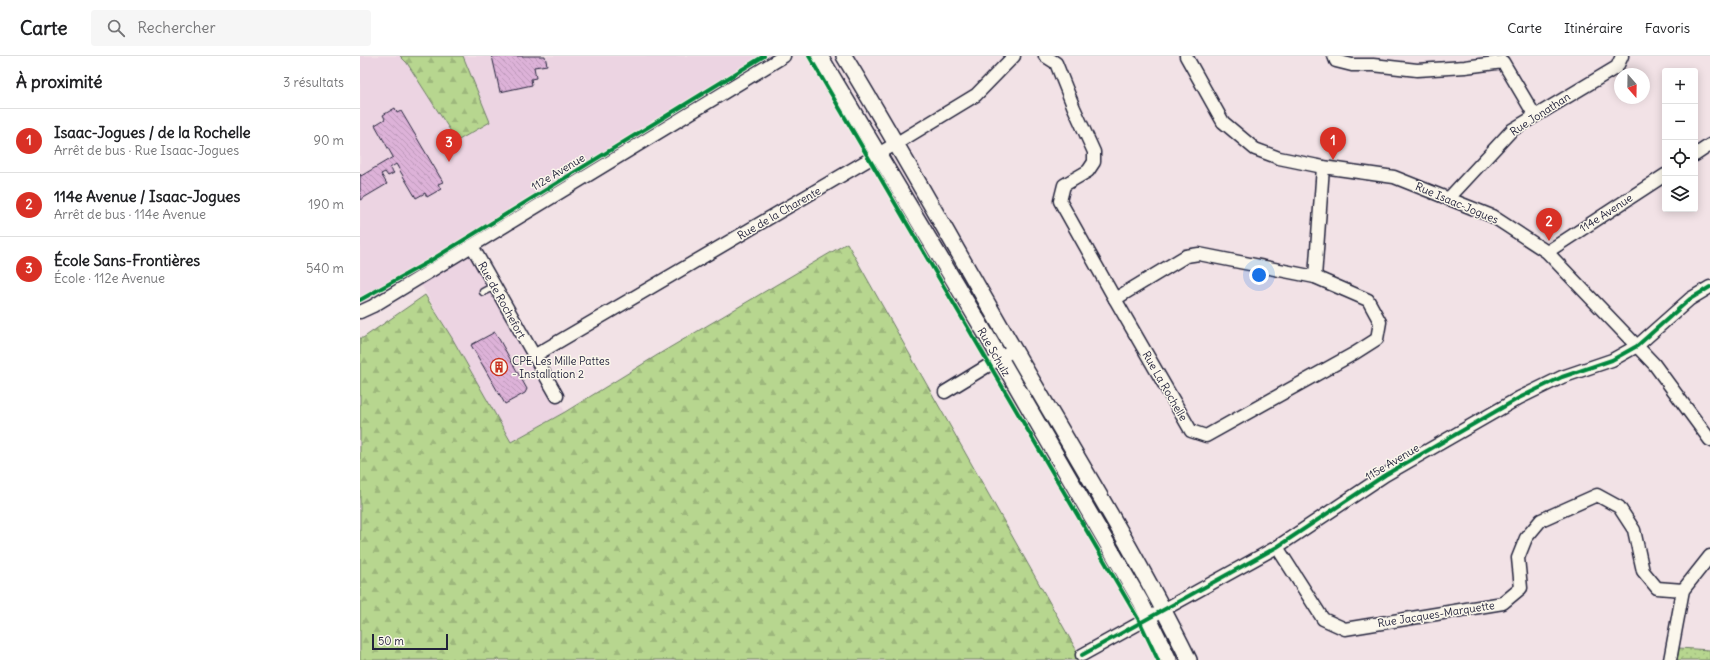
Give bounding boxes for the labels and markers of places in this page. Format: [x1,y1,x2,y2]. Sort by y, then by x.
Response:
pin: 1 [1320,127,1346,160]
pin: 3 [436,129,462,162]
pin: 2 [1536,208,1562,241]
place label: CPE Les Mille Pattes - Installation 2 [512,354,610,381]
building icon: CPE Les Mille Pattes - Installation 2 [489,357,509,377]

